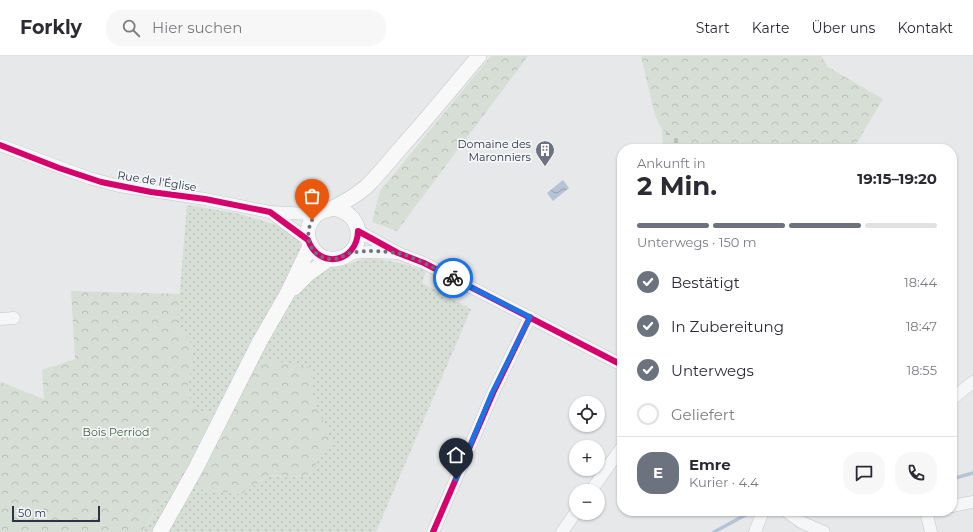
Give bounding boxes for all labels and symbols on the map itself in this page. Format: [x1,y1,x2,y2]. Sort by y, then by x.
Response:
place label: Domaine des Maronniers [457,137,532,164]
building icon: Domaine des Maronniers [534,139,556,167]
street label: Rue de l'Église [117,168,198,194]
pin [295,179,329,220]
courier [433,258,473,298]
park label: Bois Perriod [83,425,149,439]
pin [439,438,473,479]
scale bar [12,504,100,523]

